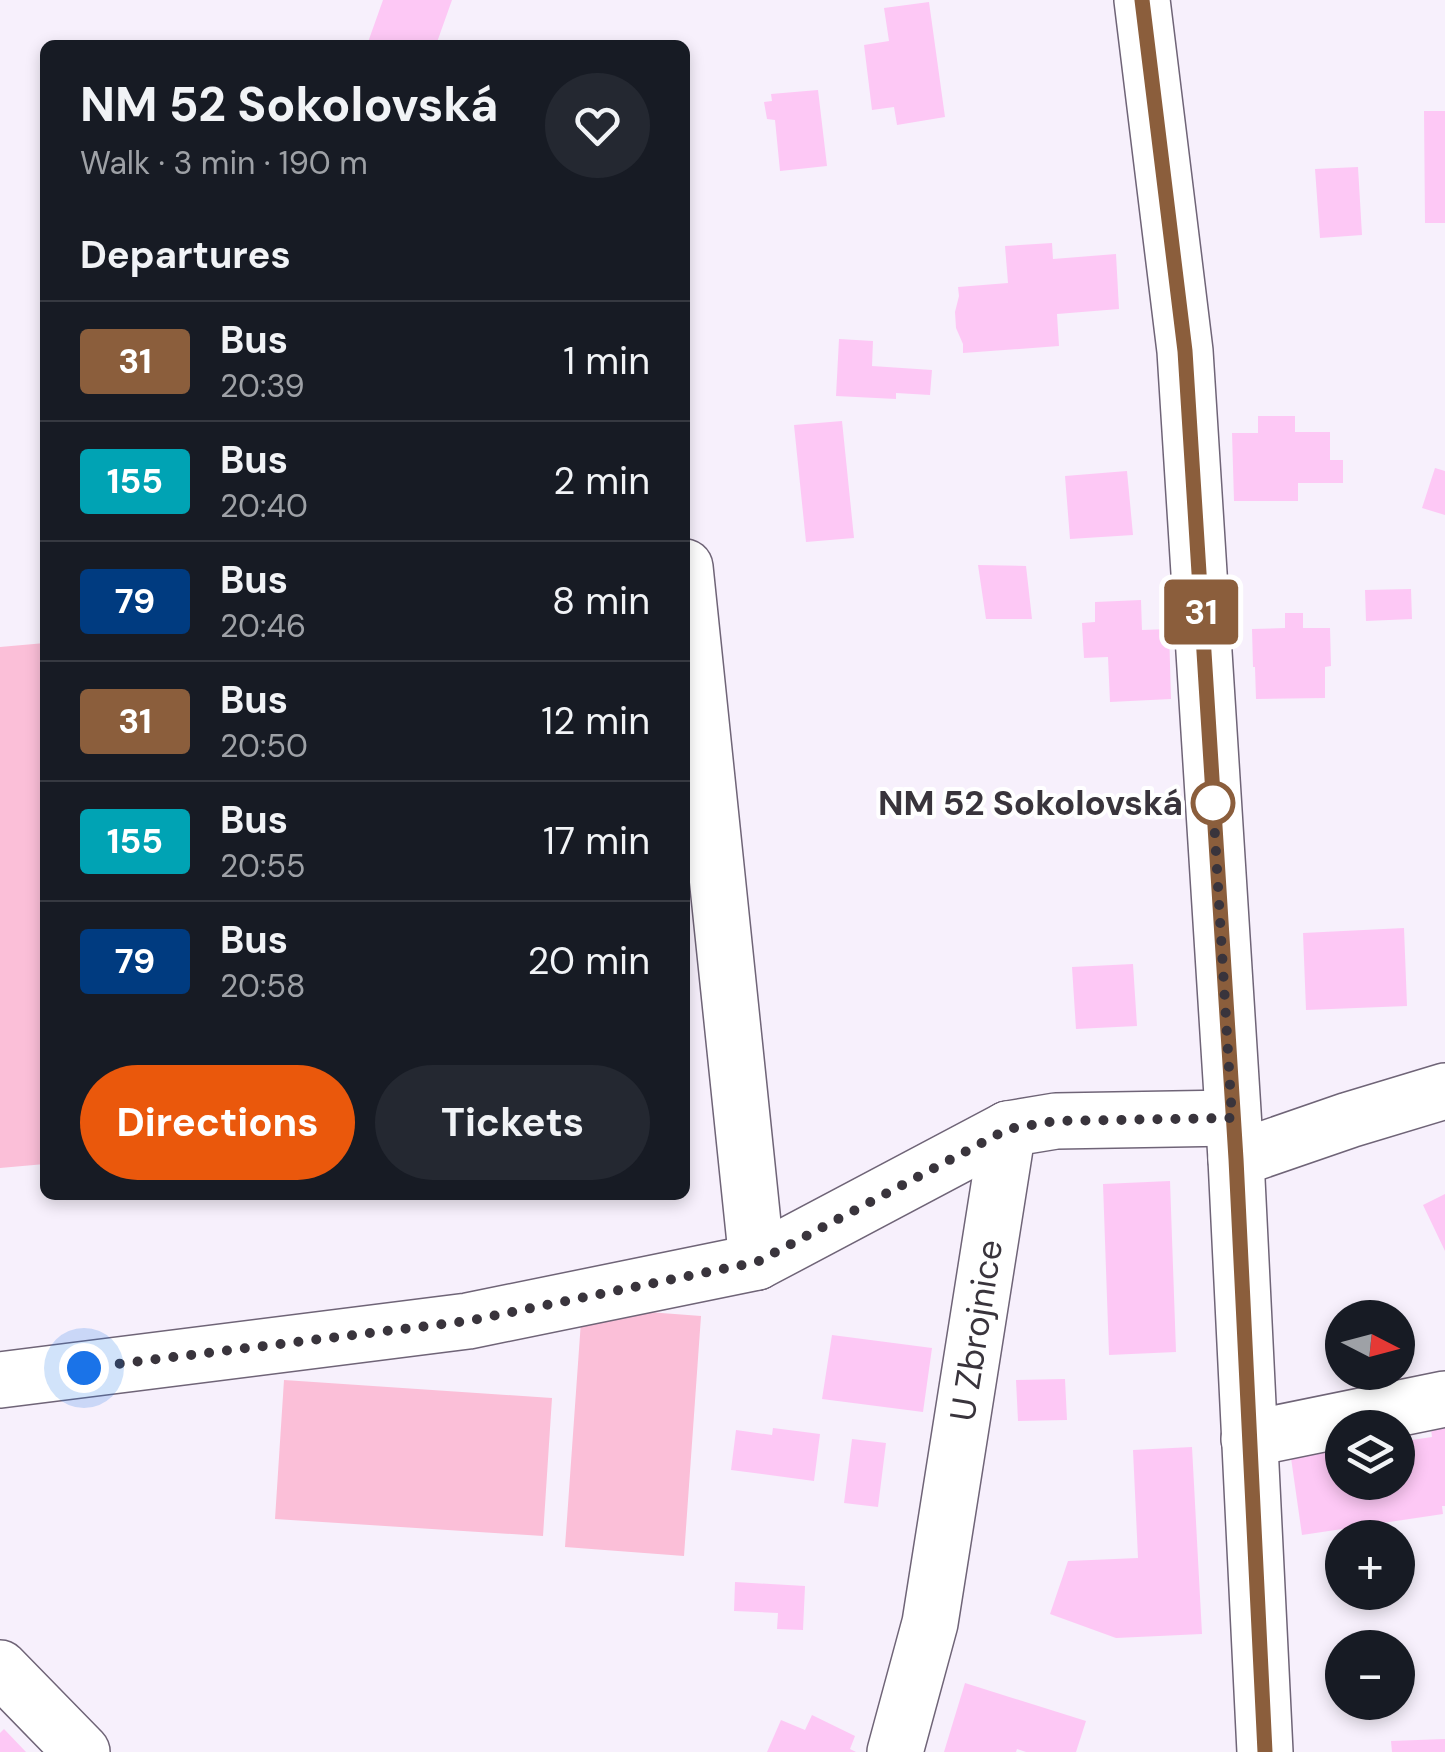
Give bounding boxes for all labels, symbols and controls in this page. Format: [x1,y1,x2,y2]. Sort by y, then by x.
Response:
text: NM 52 Sokolovská [80,73,498,136]
button: heart [545,73,650,178]
text: Walk · 3 min · 190 m [80,142,368,184]
text: Departures [80,230,291,280]
text: Bus [220,315,288,365]
text: 1 min [563,336,650,386]
text: 31 [118,338,152,384]
text: 20:39 [220,365,305,407]
text: Bus [220,435,288,485]
text: 2 min [553,456,650,506]
text: 155 [107,458,163,504]
text: 20:40 [220,485,308,527]
text: Bus [220,555,288,605]
text: 8 min [552,576,650,626]
text: 79 [115,578,155,624]
line badge: 31 [1156,580,1246,644]
text: 31 [1184,589,1218,635]
text: 20:46 [220,605,306,647]
text: Bus [220,675,288,725]
text: 12 min [541,696,650,746]
text: 31 [118,698,152,744]
text: 20:50 [220,725,308,767]
place label: NM 52 Sokolovská [878,780,1183,826]
marker: NM 52 Sokolovská [1192,782,1234,824]
text: Bus [220,795,288,845]
text: 17 min [543,816,650,866]
text: 155 [107,818,163,864]
text: 20:55 [220,845,306,887]
text: Bus [220,915,288,965]
text: 20 min [528,936,650,986]
text: 79 [115,938,155,984]
text: 20:58 [220,965,305,1007]
button: Directions [80,1065,355,1180]
button: Tickets [375,1065,650,1180]
street label: U Zbrojnice [939,1236,1013,1424]
north arrow [1325,1300,1415,1390]
map controls [1325,1300,1415,1720]
your location [59,1343,109,1393]
button: layers [1325,1410,1415,1500]
button: + [1325,1520,1415,1610]
button: − [1325,1630,1415,1720]

